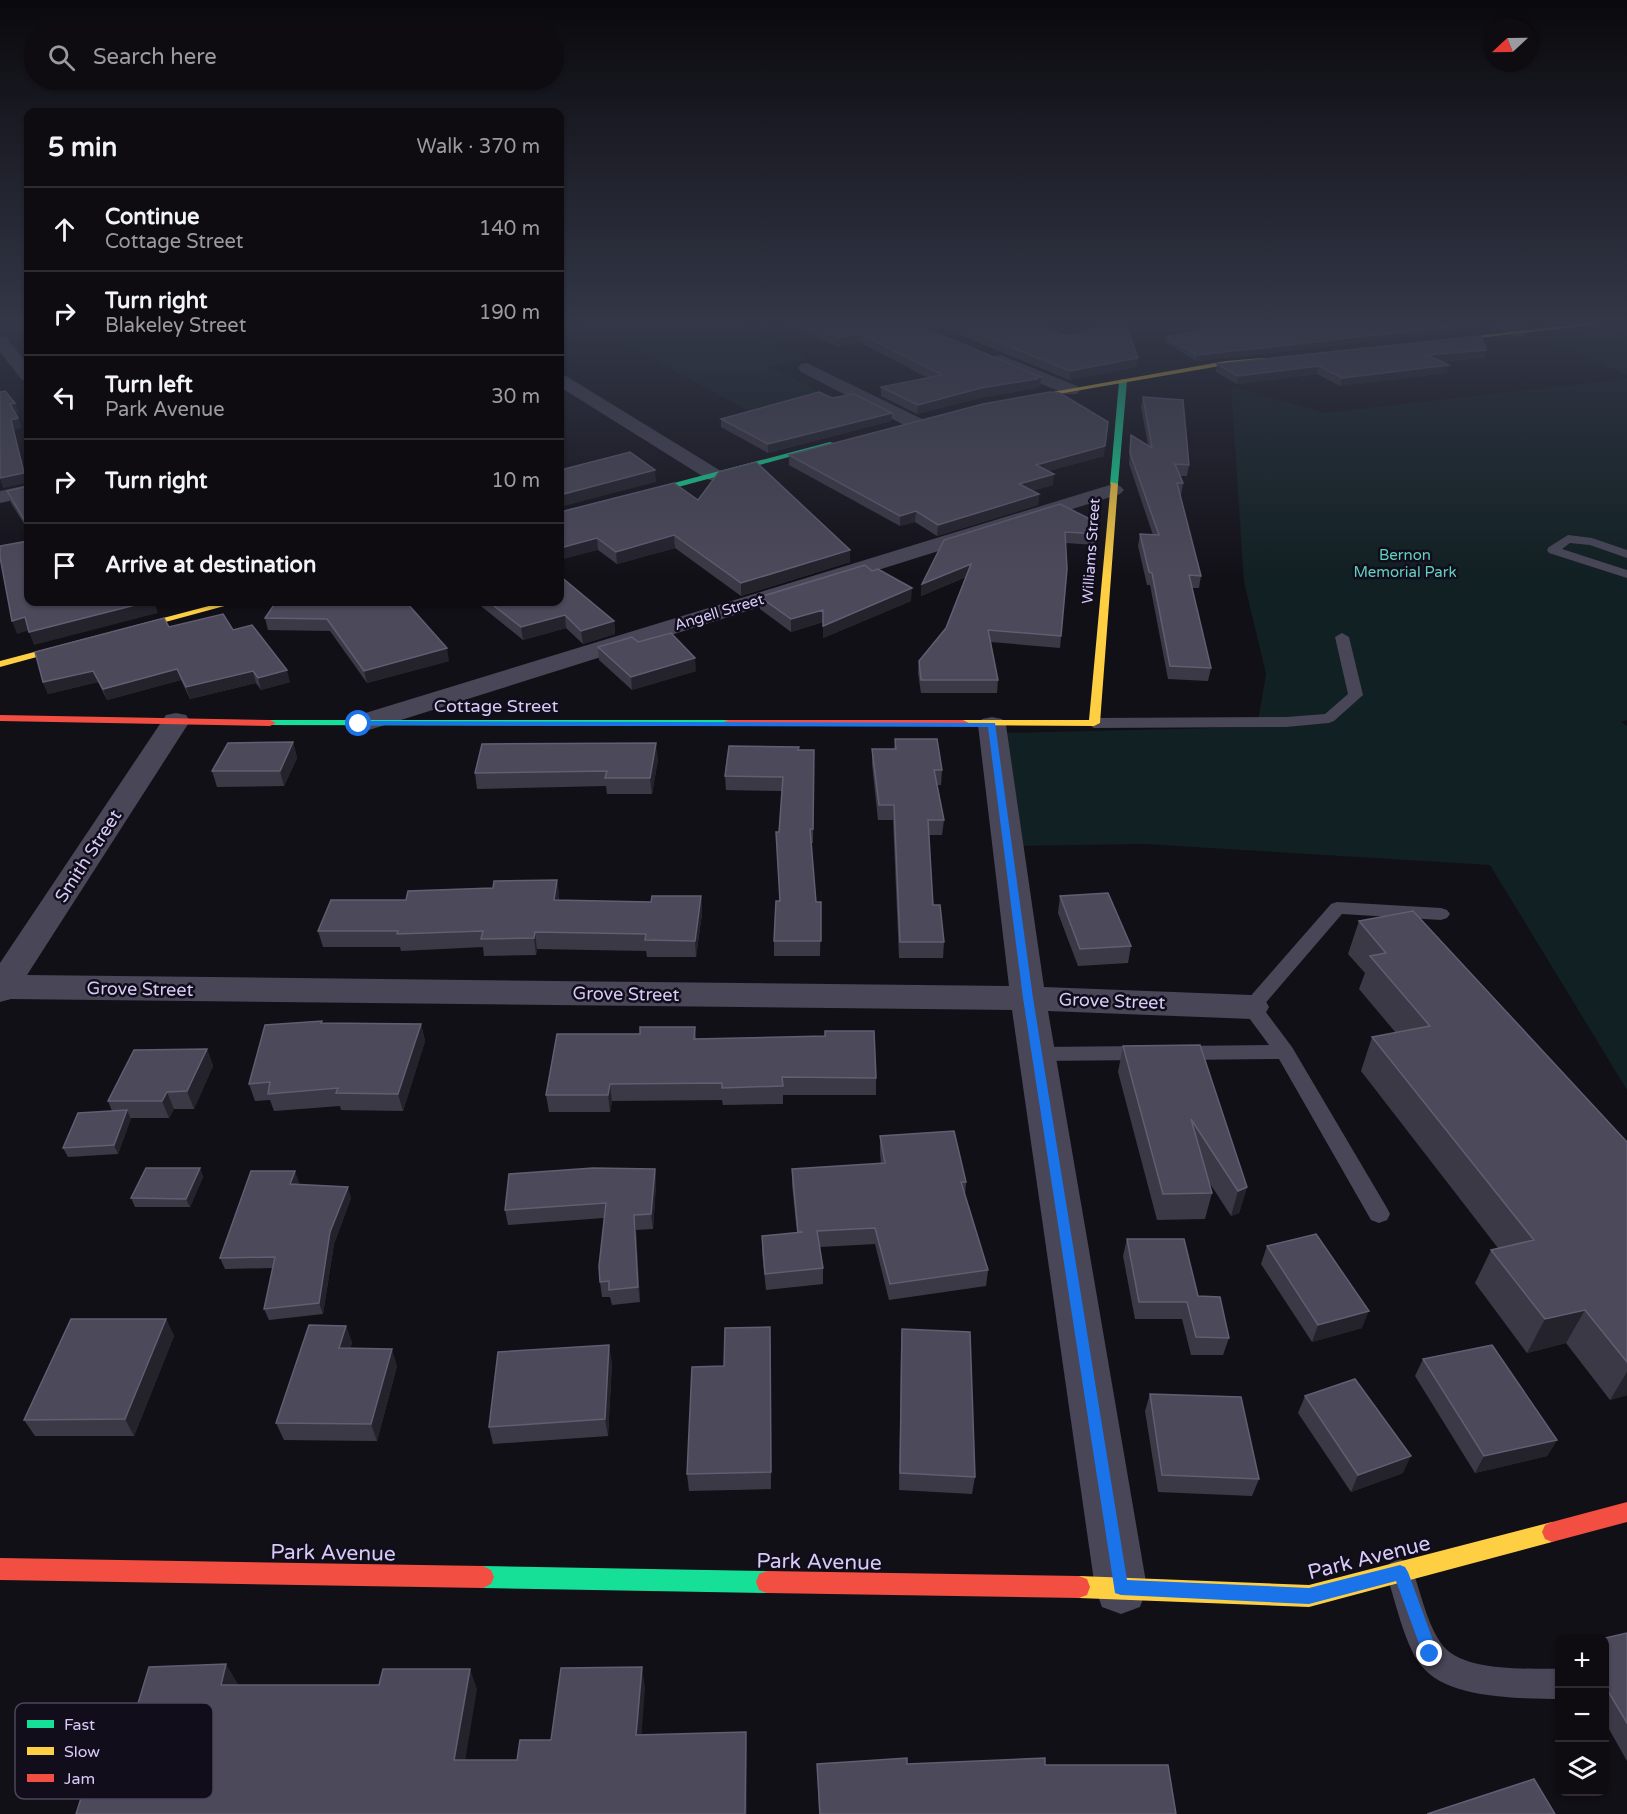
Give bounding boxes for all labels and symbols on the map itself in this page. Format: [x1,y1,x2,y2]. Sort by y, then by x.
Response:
north arrow [1483,18,1537,72]
street label: Williams Street [1078,497,1104,605]
park label: Bernon Memorial Park [1353,546,1457,581]
street label: Angell Street [672,590,766,634]
street label: Cottage Street [434,695,558,717]
route start [345,710,371,736]
street label: Smith Street [50,805,126,906]
street label: Grove Street [86,977,194,1001]
street label: Grove Street [572,982,680,1006]
street label: Grove Street [1058,988,1166,1014]
street label: Park Avenue [1305,1531,1433,1585]
street label: Park Avenue [270,1539,396,1567]
street label: Park Avenue [756,1548,882,1576]
route end [1416,1640,1442,1666]
legend [15,1703,213,1799]
text: Fast [64,1715,95,1735]
text: Slow [64,1742,100,1762]
text: Jam [64,1769,95,1789]

